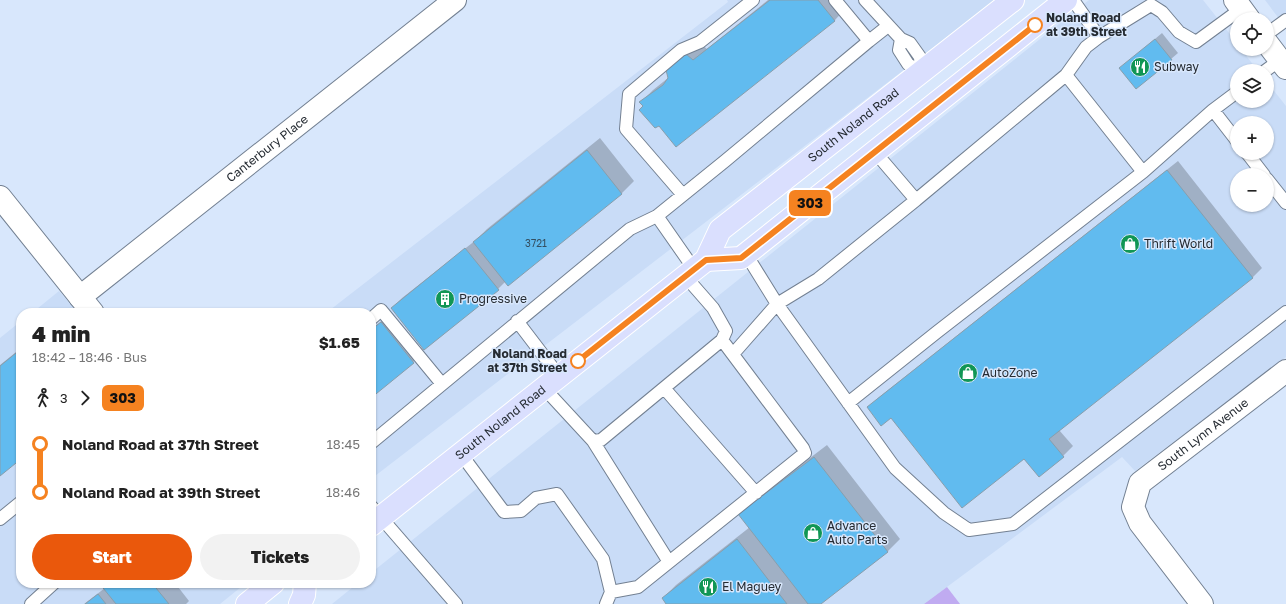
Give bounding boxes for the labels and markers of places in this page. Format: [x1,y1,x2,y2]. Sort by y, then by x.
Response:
place label: Noland Road at 39th Street [1046,10,1127,39]
marker: Noland Road at 39th Street [1027,17,1043,33]
restaurant icon: Subway [1129,56,1151,78]
place label: Subway [1154,59,1199,74]
shop icon: Thrift World [1119,233,1141,255]
place label: Thrift World [1144,236,1213,251]
building icon: Progressive [434,288,456,310]
place label: Progressive [459,291,527,306]
place label: Noland Road at 37th Street [487,346,567,375]
marker: Noland Road at 37th Street [570,353,586,369]
shop icon: AutoZone [957,362,979,384]
place label: AutoZone [982,365,1038,380]
place label: Advance Auto Parts [827,518,888,547]
shop icon: Advance Auto Parts [802,522,824,544]
restaurant icon: El Maguey [697,576,719,598]
place label: El Maguey [722,579,782,594]

